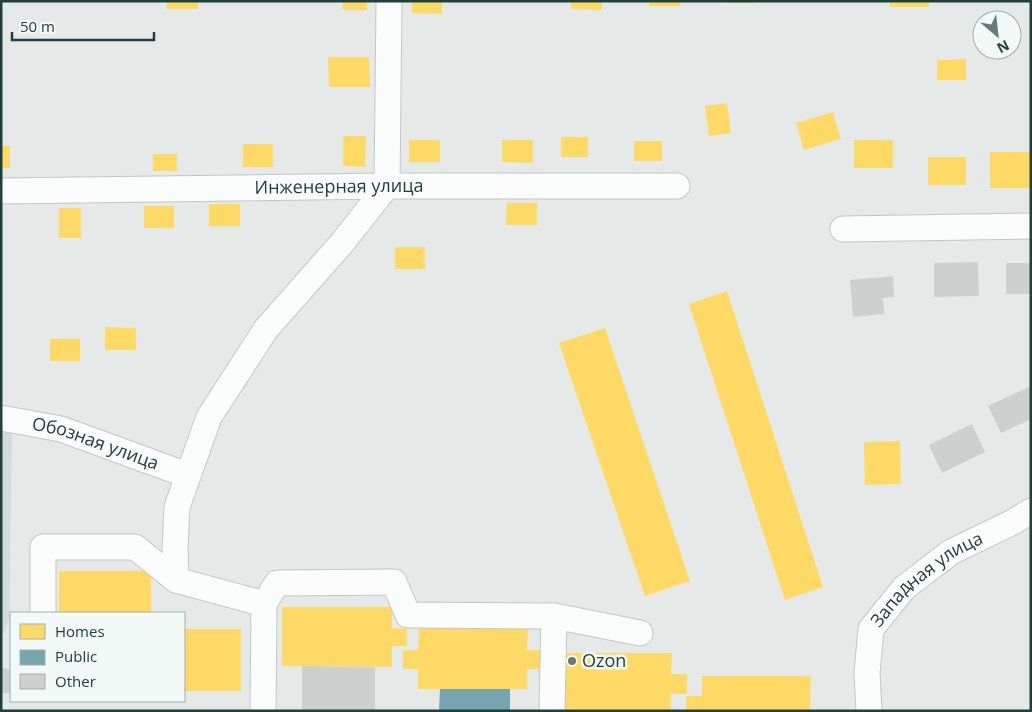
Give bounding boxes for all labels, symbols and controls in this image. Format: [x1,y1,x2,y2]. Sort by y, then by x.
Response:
scale bar [12,10,155,42]
north arrow [972,10,1022,60]
text: 50 m [20,16,55,36]
text: N [994,36,1013,58]
street label: Инженерная улица [254,173,424,199]
street label: Обозная улица [30,411,162,475]
street label: Западная улица [864,525,986,631]
legend [10,612,185,702]
text: Homes [55,621,105,641]
text: Public [55,646,97,666]
place label: Ozon [582,648,626,672]
marker: Ozon [566,655,578,667]
text: Other [55,671,96,691]

